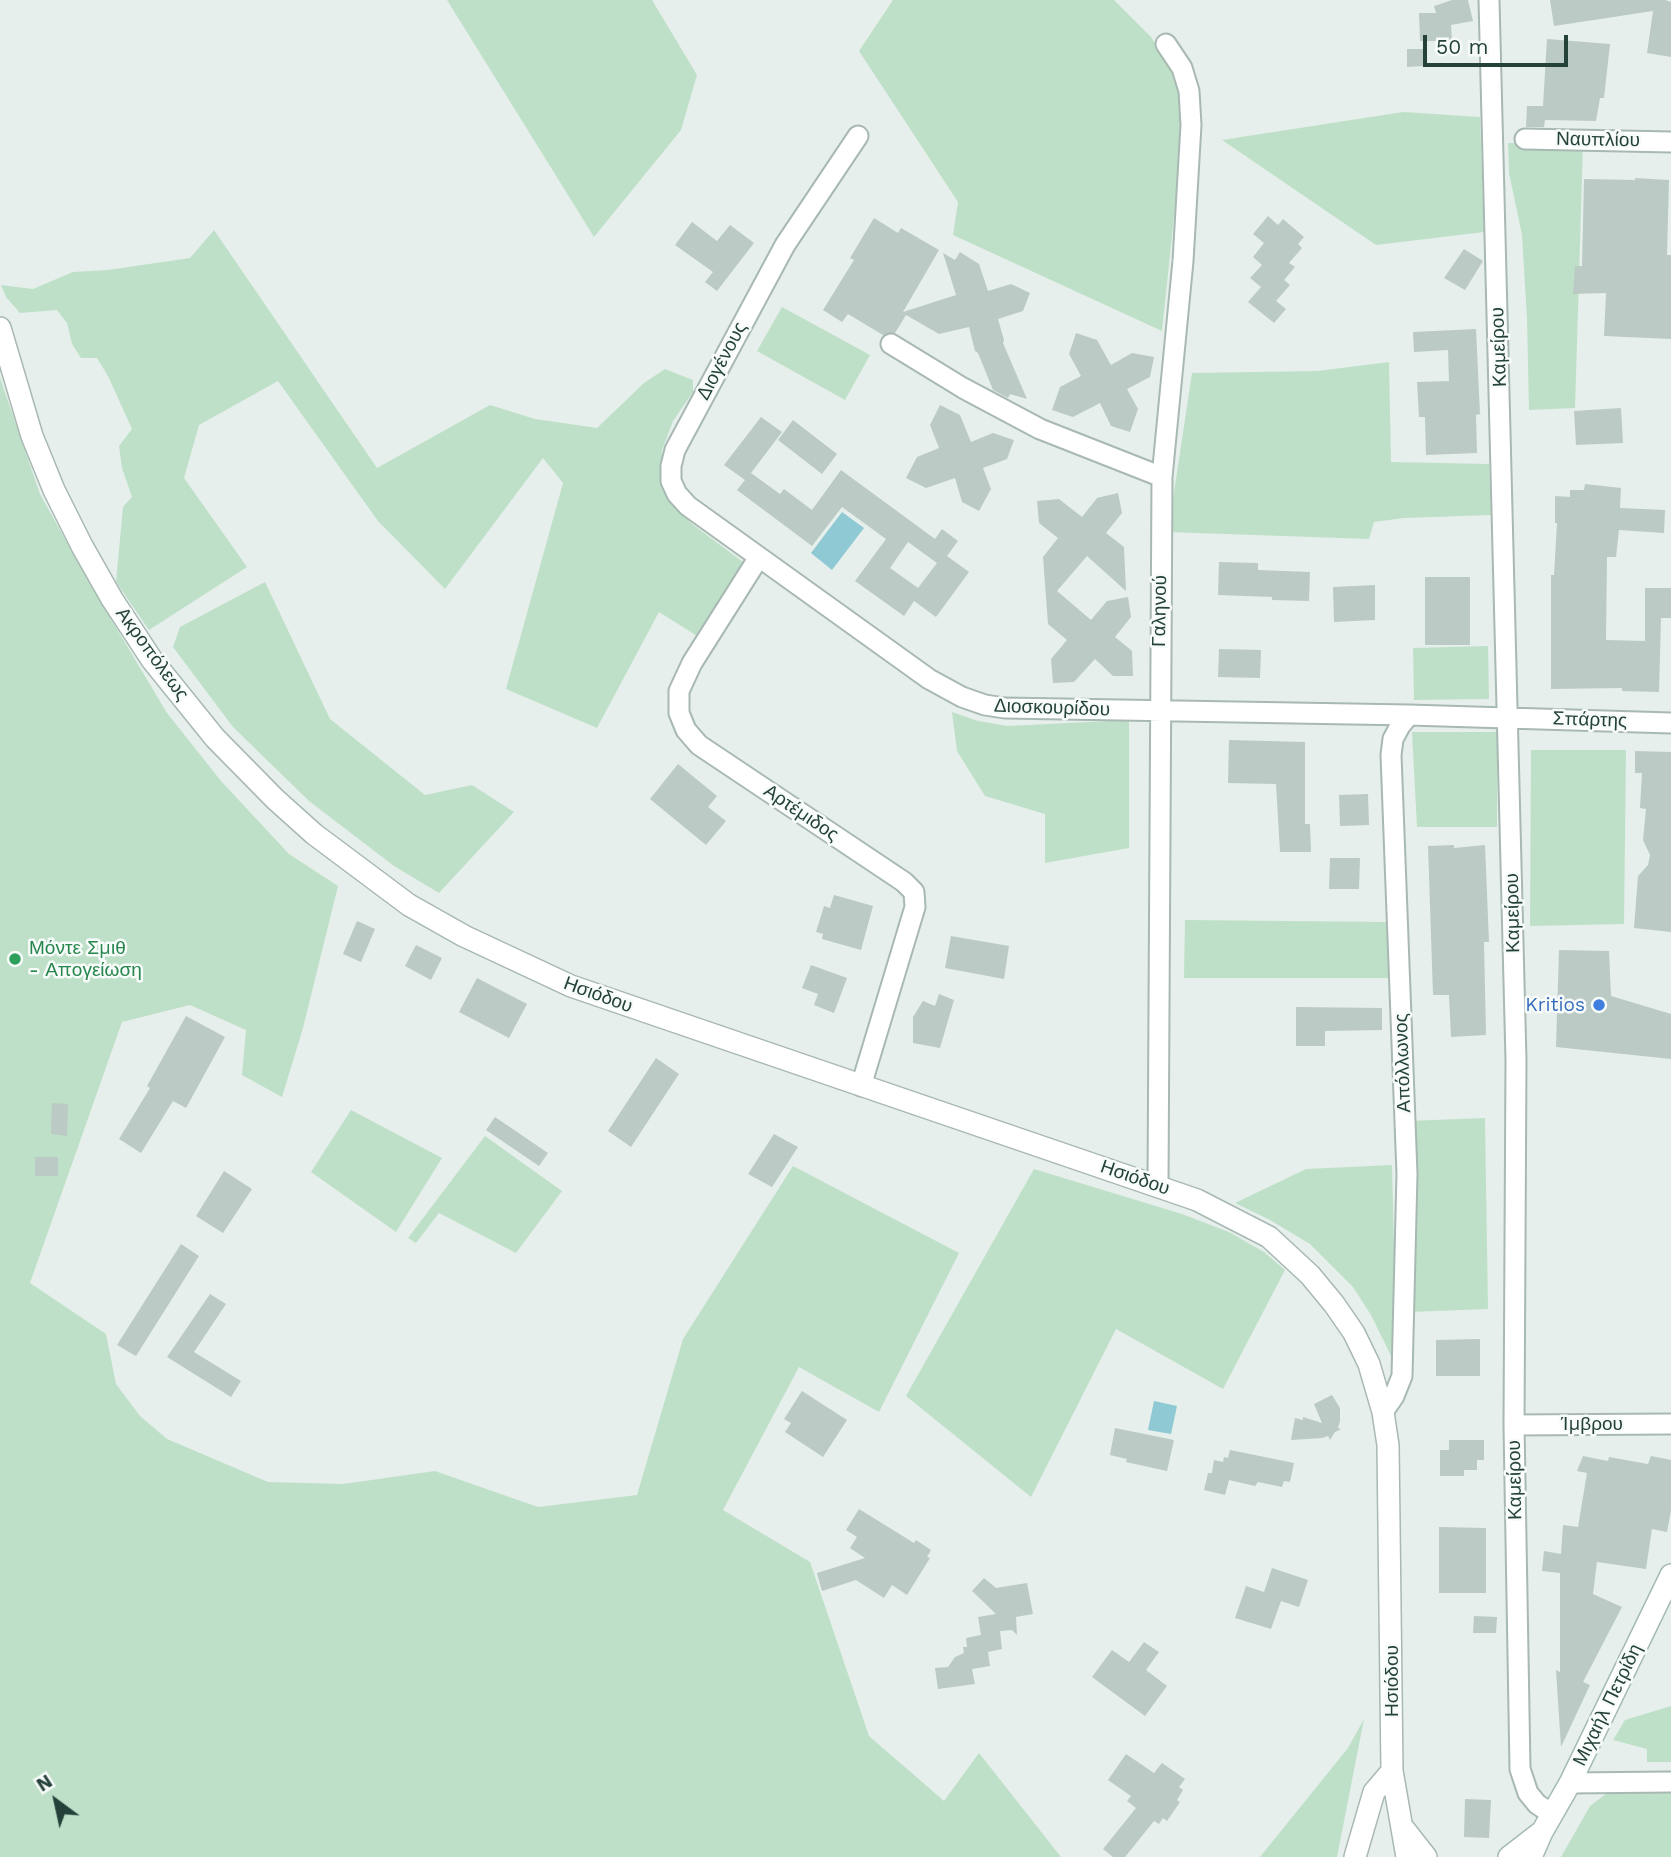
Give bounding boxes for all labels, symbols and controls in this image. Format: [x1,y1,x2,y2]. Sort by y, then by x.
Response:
scale bar [1426,21,1571,65]
text: 50 m [1436,34,1488,59]
street label: Ναυπλίου [1556,128,1640,152]
street label: Καμείρου [1486,307,1512,387]
street label: Διογένους [692,318,752,404]
street label: Γαληνού [1148,575,1172,647]
street label: Ακροπόλεως [111,603,193,705]
street label: Διοσκουρίδου [994,695,1110,721]
street label: Σπάρτης [1552,707,1628,733]
street label: Αρτέμιδος [759,780,843,846]
street label: Καμείρου [1501,873,1525,953]
place label: Μόντε Σμιθ - Απογείωση [29,937,142,981]
marker: Μόντε Σμιθ - Απογείωση [7,951,23,967]
street label: Ησιόδου [560,972,636,1018]
place label: Kritios [1525,994,1585,1016]
marker: Kritios [1591,997,1607,1013]
street label: Απόλλωνος [1390,1013,1416,1113]
street label: Ησιόδου [1097,1156,1173,1200]
street label: Ίμβρου [1561,1413,1623,1435]
street label: Καμείρου [1503,1440,1527,1520]
street label: Μιχαήλ Πετρίδη [1569,1640,1647,1770]
street label: Ησιόδου [1381,1645,1403,1717]
north arrow [21,1766,91,1836]
text: N [32,1769,56,1796]

